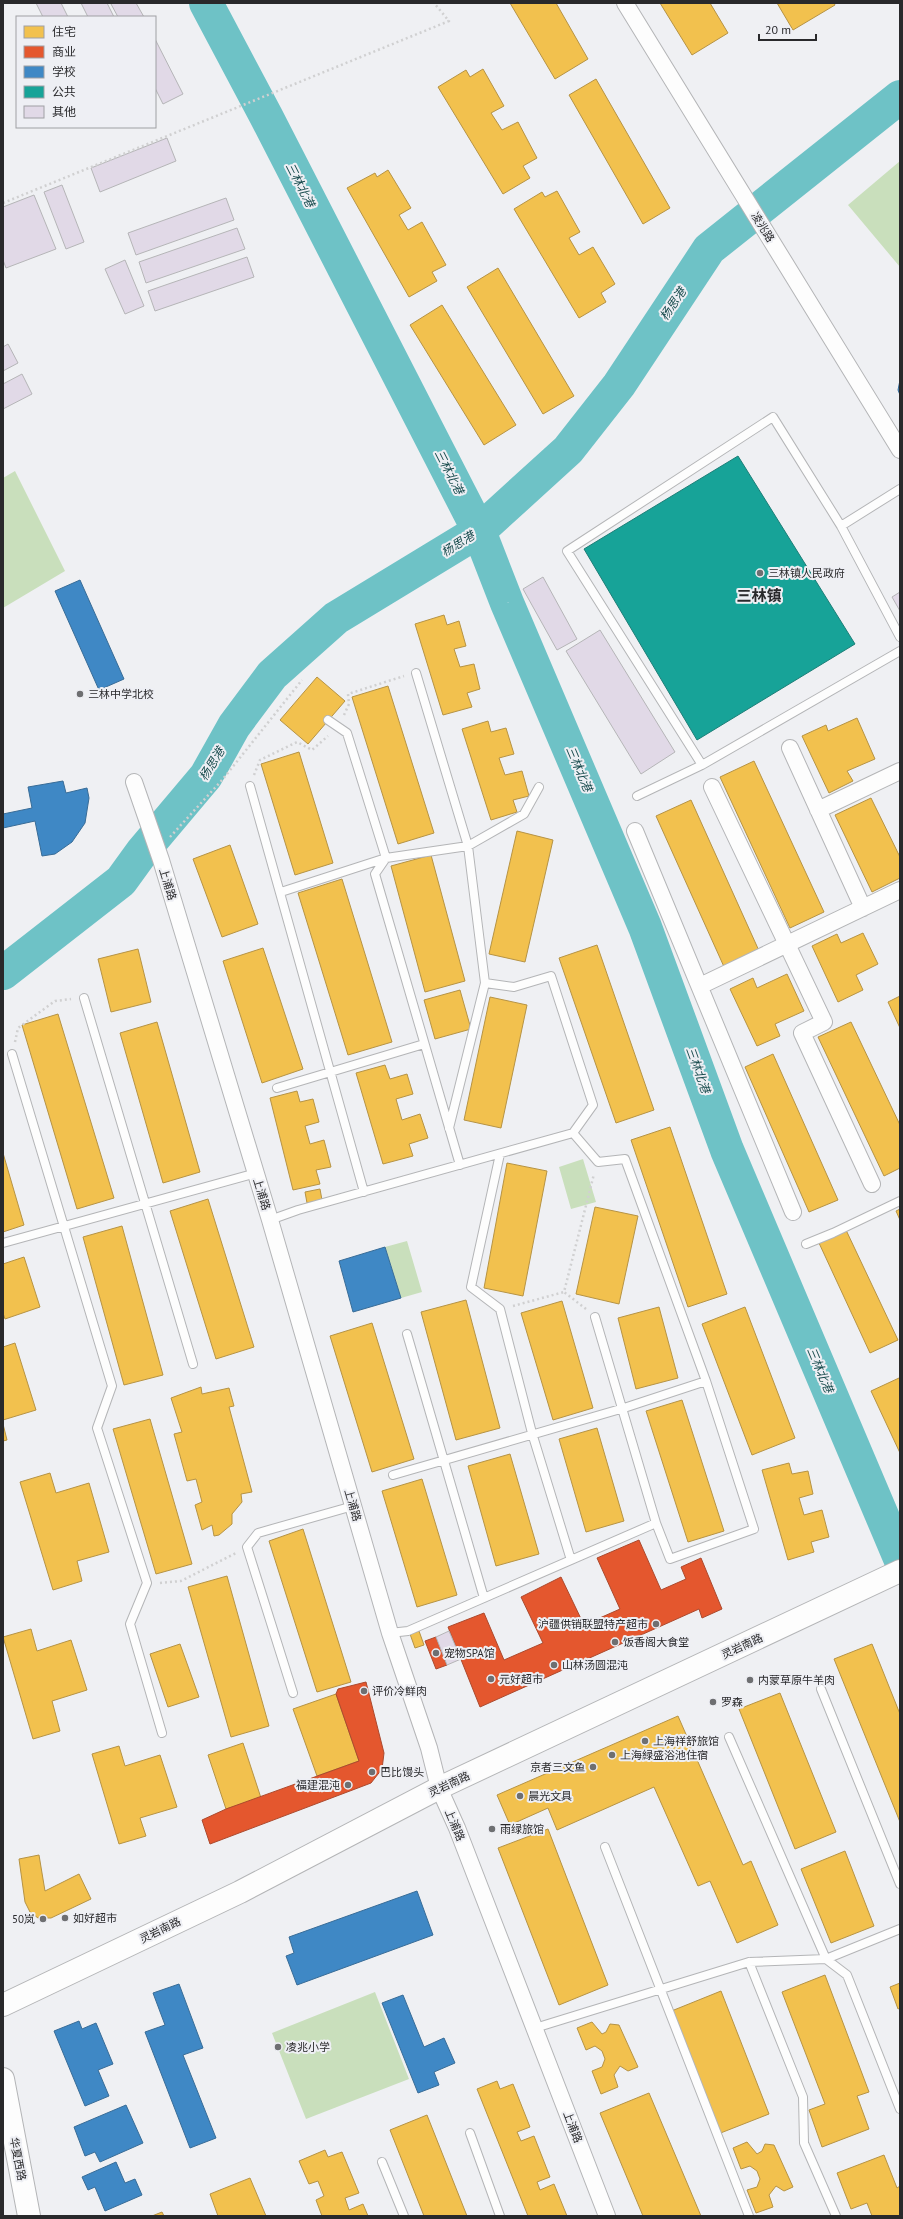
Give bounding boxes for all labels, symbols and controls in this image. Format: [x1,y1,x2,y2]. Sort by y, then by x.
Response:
legend [16,16,156,128]
scale bar [759,16,816,42]
text: 20 m [765,22,791,37]
text: 住宅 [52,24,76,39]
text: 商业 [52,44,76,59]
text: 学校 [52,64,76,79]
text: 公共 [52,84,76,99]
text: 其他 [52,104,76,119]
water label: 三林北港 [283,160,319,211]
street label: 凌兆路 [748,209,778,245]
water label: 杨思港 [656,283,690,323]
water label: 三林北港 [432,447,468,498]
water label: 杨思港 [438,527,479,559]
place label: 三林镇人民政府 [768,566,845,580]
marker: 三林镇人民政府 [755,568,765,578]
district label: 三林镇 [736,586,782,605]
place label: 三林中学北校 [88,687,154,701]
marker: 三林中学北校 [75,689,85,699]
water label: 杨思港 [196,743,229,783]
water label: 三林北港 [563,744,597,796]
street label: 上浦路 [156,866,180,902]
water label: 三林北港 [683,1045,714,1097]
street label: 上浦路 [250,1176,274,1212]
water label: 三林北港 [804,1345,838,1397]
street label: 上浦路 [342,1487,364,1523]
place label: 沪疆供销联盟特产超市 [538,1617,648,1631]
marker: 沪疆供销联盟特产超市 [651,1619,661,1629]
street label: 灵岩南路 [719,1630,765,1662]
place label: 饭香阁大食堂 [623,1635,689,1649]
marker: 饭香阁大食堂 [610,1637,620,1647]
place label: 宠物SPA馆 [444,1646,495,1660]
marker: 宠物SPA馆 [431,1648,441,1658]
place label: 山林汤圆混沌 [562,1658,628,1672]
marker: 山林汤圆混沌 [549,1660,559,1670]
place label: 元好超市 [499,1672,543,1686]
place label: 内蒙草原牛羊肉 [758,1673,835,1687]
marker: 元好超市 [486,1674,496,1684]
marker: 内蒙草原牛羊肉 [745,1675,755,1685]
place label: 评价冷鲜肉 [372,1684,427,1698]
marker: 评价冷鲜肉 [359,1686,369,1696]
place label: 罗森 [721,1695,743,1709]
marker: 罗森 [708,1697,718,1707]
place label: 上海祥舒旅馆 [653,1734,719,1748]
marker: 上海祥舒旅馆 [640,1736,650,1746]
place label: 上海緑盛浴池住宿 [620,1748,708,1762]
marker: 上海緑盛浴池住宿 [607,1750,617,1760]
place label: 京者三文鱼 [530,1760,585,1774]
marker: 京者三文鱼 [588,1762,598,1772]
place label: 巴比馒头 [380,1765,424,1779]
marker: 巴比馒头 [367,1767,377,1777]
street label: 灵岩南路 [426,1768,472,1800]
place label: 福建混沌 [296,1778,340,1792]
marker: 福建混沌 [343,1780,353,1790]
place label: 晨光文具 [528,1789,572,1803]
marker: 晨光文具 [515,1791,525,1801]
street label: 上浦路 [442,1807,468,1843]
place label: 雨绿旅馆 [500,1822,544,1836]
marker: 雨绿旅馆 [487,1824,497,1834]
place label: 如好超市 [73,1911,117,1925]
place label: 50岚 [12,1912,35,1926]
marker: 如好超市 [60,1913,70,1923]
marker: 50岚 [38,1914,48,1924]
street label: 灵岩南路 [137,1914,183,1946]
place label: 凌兆小学 [286,2040,330,2054]
marker: 凌兆小学 [273,2042,283,2052]
street label: 上浦路 [561,2109,585,2145]
street label: 华夏西路 [7,2136,29,2182]

